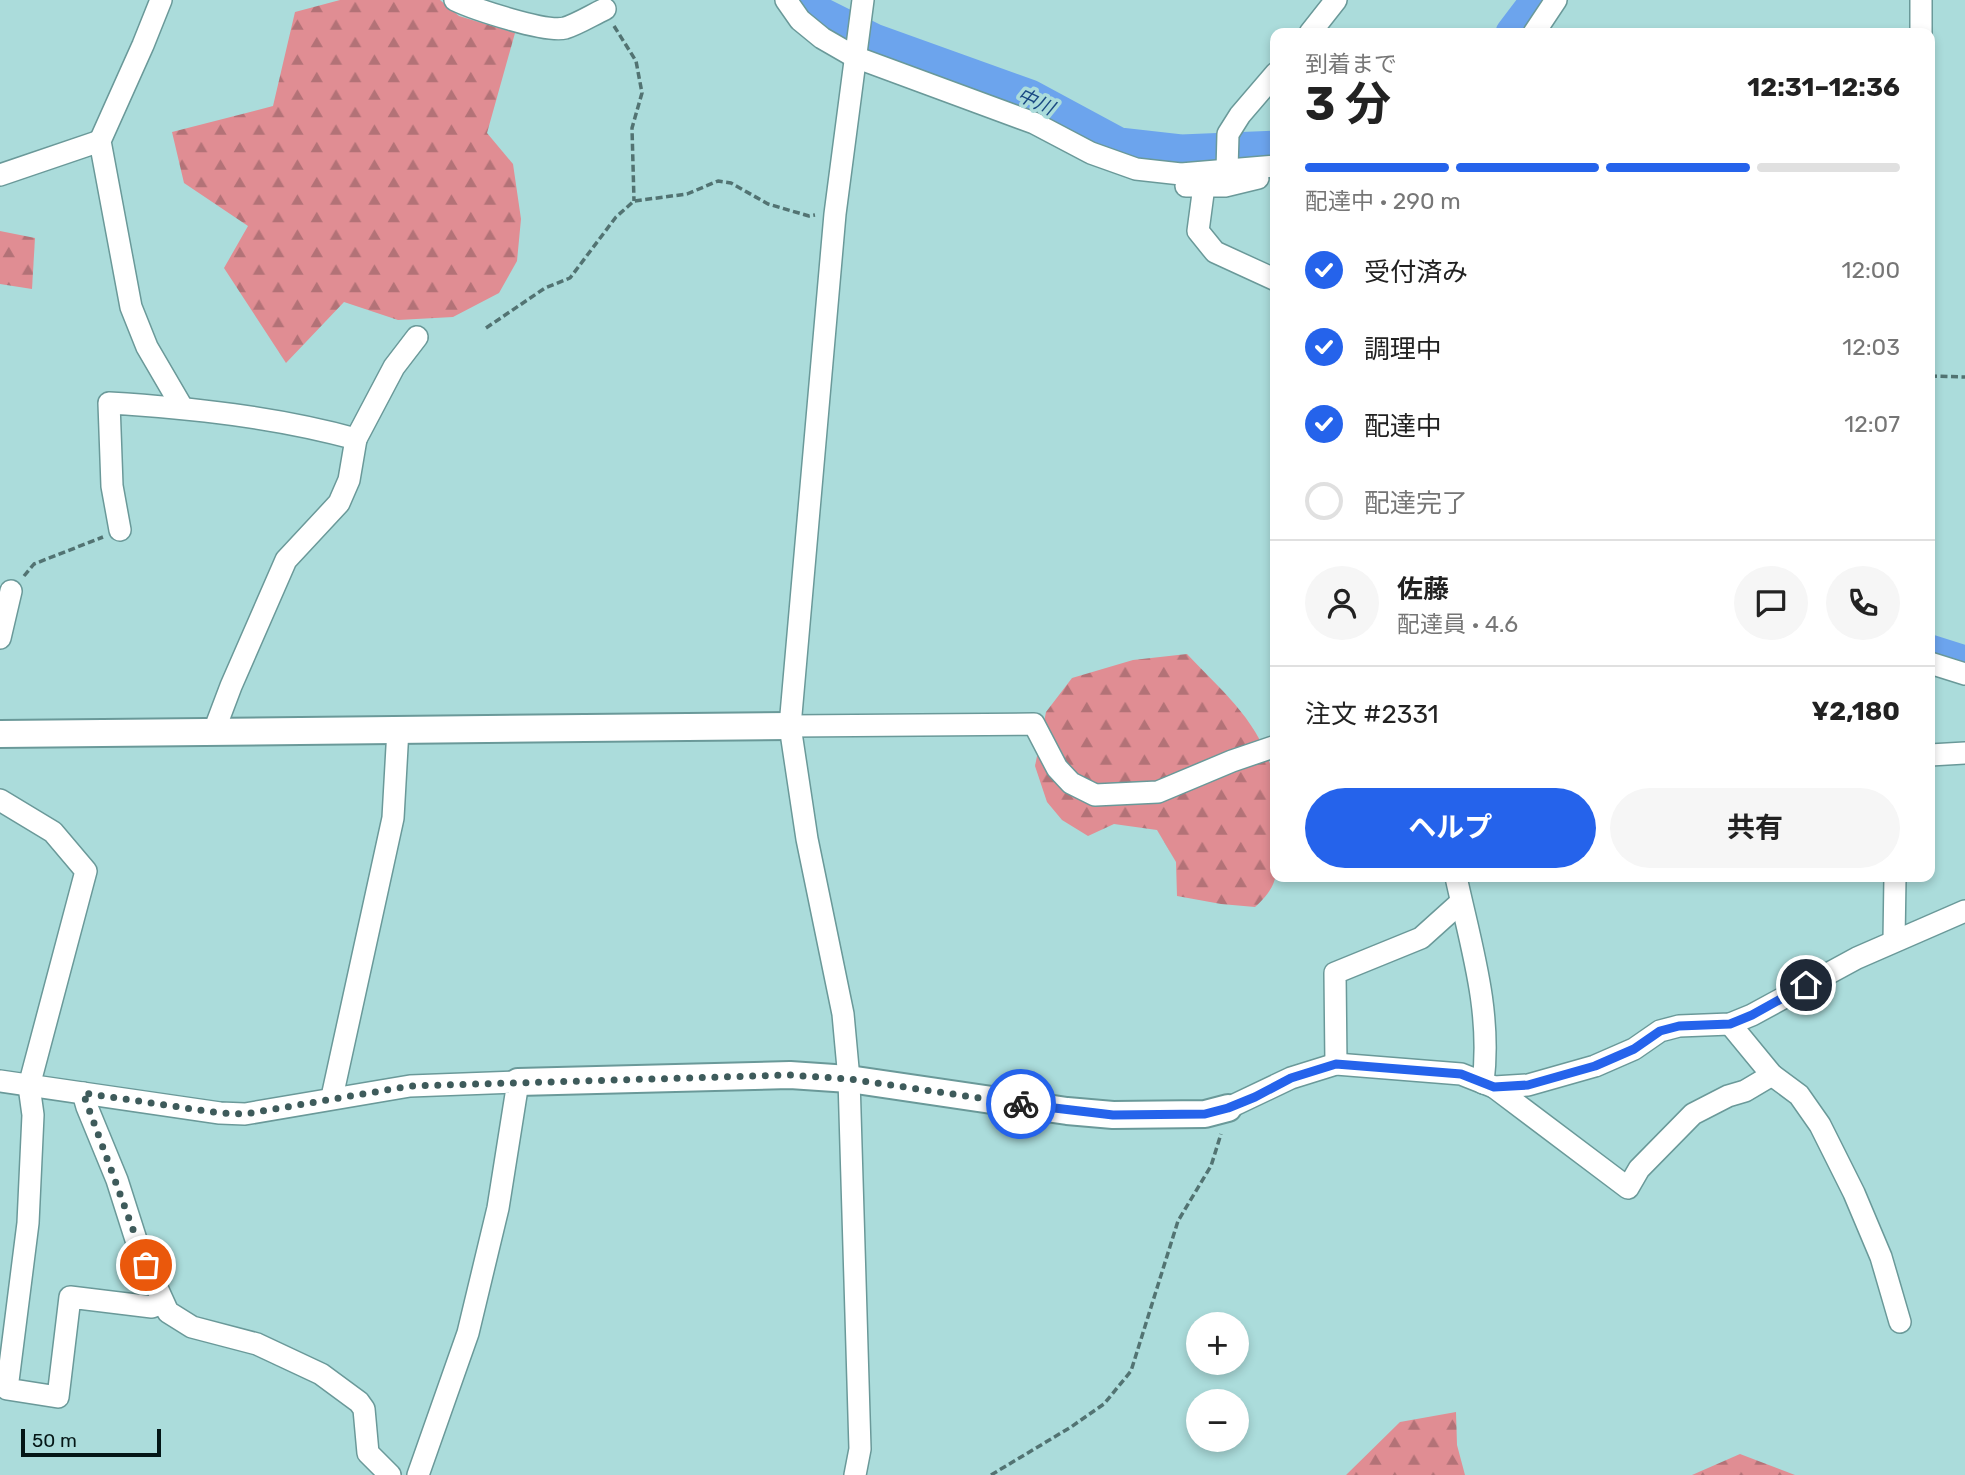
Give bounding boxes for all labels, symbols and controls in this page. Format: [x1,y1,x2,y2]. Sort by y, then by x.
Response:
text: 到着まで [1305,50,1397,78]
text: 12:31–12:36 [1747,72,1900,103]
text: 3 分 [1305,77,1391,132]
water label: 中川 [1014,83,1060,121]
text: 配達中 · 290 m [1305,187,1461,215]
icon: check [1305,251,1343,289]
text: 12:00 [1842,256,1900,284]
text: 受付済み [1364,257,1468,288]
icon: check [1305,328,1343,366]
text: 12:03 [1842,333,1900,361]
text: 調理中 [1364,334,1442,365]
icon: check [1305,405,1343,443]
text: 12:07 [1844,410,1900,438]
text: 配達中 [1364,411,1442,442]
text: 配達完了 [1364,488,1468,519]
button: person [1305,566,1379,640]
button: chat [1734,566,1808,640]
button: phone [1826,566,1900,640]
text: 佐藤 [1397,574,1449,605]
text: 配達員 · 4.6 [1397,610,1518,638]
text: ¥2,180 [1811,696,1900,727]
text: 注文 #2331 [1305,699,1439,730]
button: ヘルプ [1305,788,1596,868]
button: 共有 [1610,788,1900,868]
pin [1776,955,1836,1015]
icon: home [1787,966,1825,1004]
courier [986,1069,1056,1139]
icon: bike [1002,1085,1040,1123]
pin [116,1235,176,1295]
icon: bag [127,1246,165,1284]
map controls [1186,1312,1249,1452]
button: + [1186,1312,1249,1375]
button: − [1186,1389,1249,1452]
scale bar [21,1426,161,1458]
text: 50 m [32,1429,77,1452]

